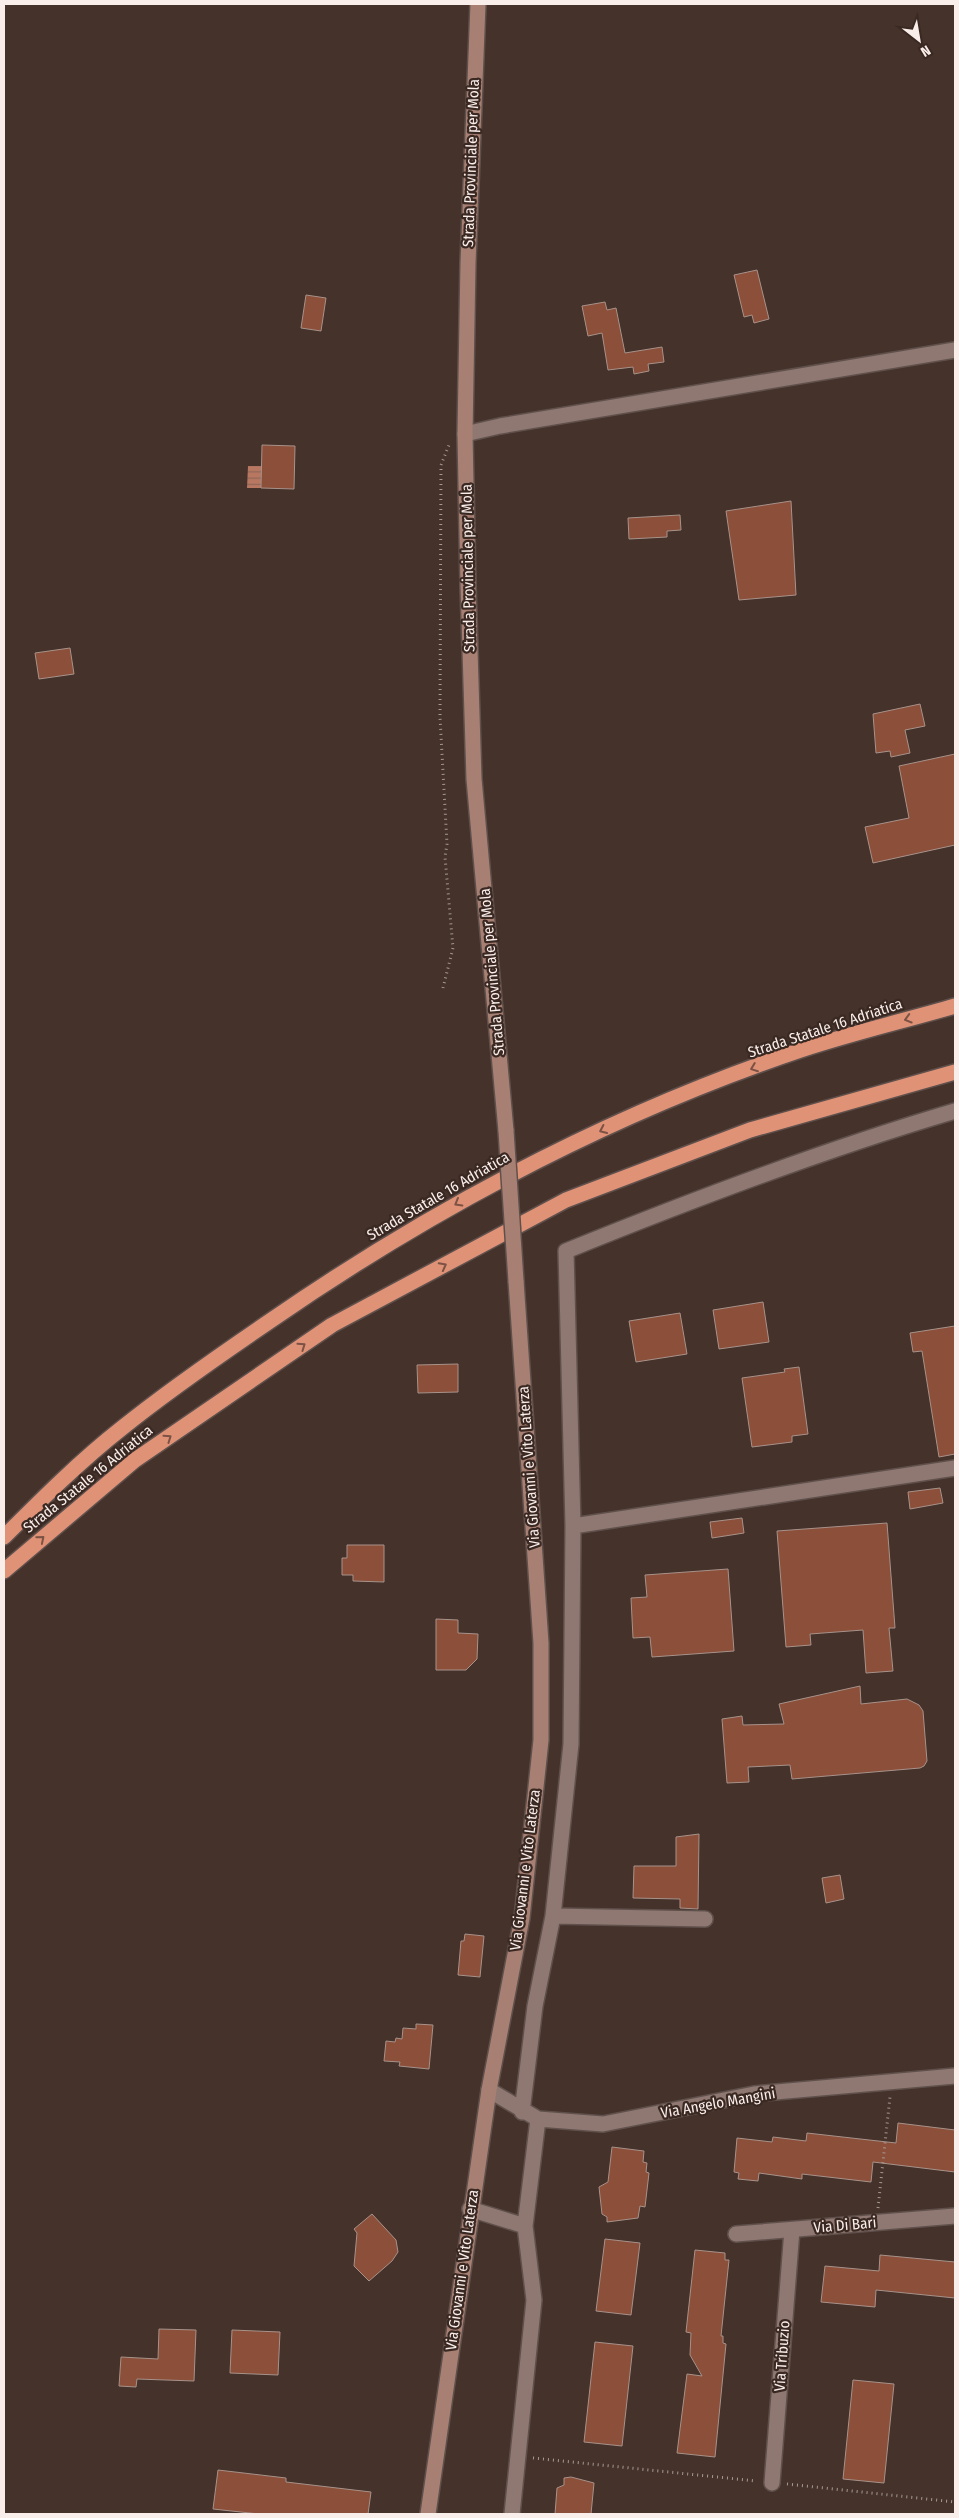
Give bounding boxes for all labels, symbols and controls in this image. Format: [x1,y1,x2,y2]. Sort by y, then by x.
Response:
north arrow [894,15,944,65]
text: N [917,41,933,60]
street label: Strada Provinciale per Mola [459,79,483,247]
street label: Strada Provinciale per Mola [458,484,478,652]
street label: Strada Provinciale per Mola [476,887,508,1057]
street label: Strada Statale 16 Adriatica [746,995,904,1061]
one-way arrow [905,1014,913,1024]
one-way arrow [750,1062,758,1072]
one-way arrow [599,1123,608,1134]
street label: Strada Statale 16 Adriatica [364,1148,512,1244]
one-way arrow [454,1196,463,1206]
one-way arrow [437,1262,446,1272]
one-way arrow [296,1343,305,1352]
street label: Via Giovanni e Vito Laterza [514,1386,544,1548]
street label: Strada Statale 16 Adriatica [20,1421,156,1537]
one-way arrow [162,1435,171,1444]
one-way arrow [35,1537,44,1545]
street label: Via Giovanni e Vito Laterza [506,1788,544,1952]
street label: Via Angelo Mangini [659,2084,777,2122]
street label: Via Giovanni e Vito Laterza [442,2189,482,2351]
street label: Via Di Bari [813,2213,877,2237]
street label: Via Tribuzio [771,2320,793,2392]

